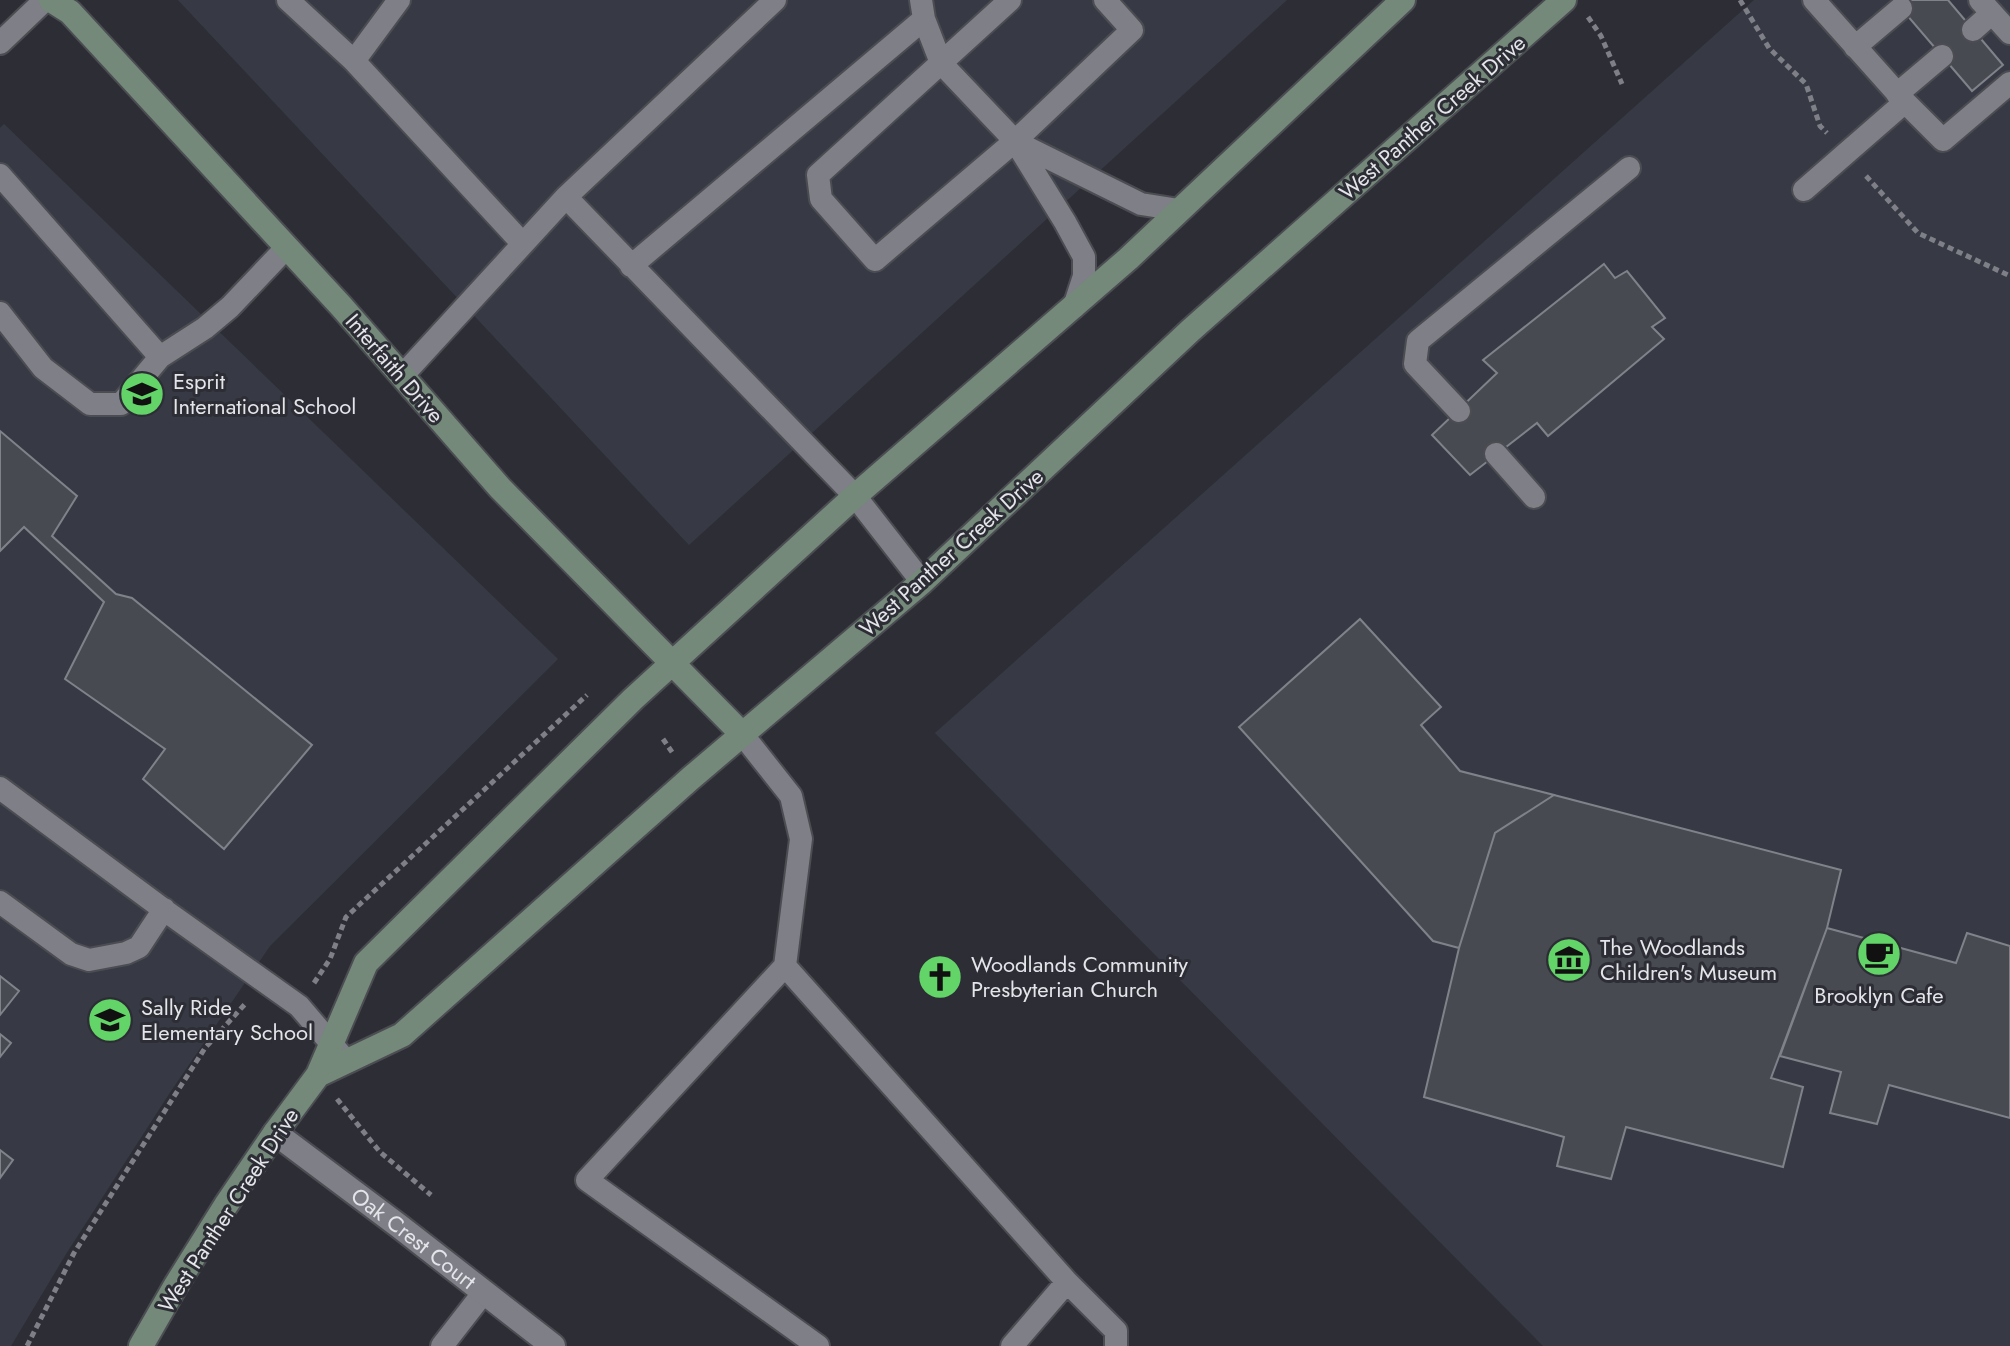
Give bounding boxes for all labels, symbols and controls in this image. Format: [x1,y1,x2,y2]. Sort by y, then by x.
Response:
street label: West Panther Creek Drive [1332,27,1532,207]
street label: Interfaith Drive [338,306,452,430]
place label: Esprit International School [173,365,356,422]
school or university icon: Esprit International School [118,370,166,418]
street label: West Panther Creek Drive [852,460,1050,644]
cafe icon: Brooklyn Cafe [1855,930,1903,978]
place label: The Woodlands Children's Museum [1600,931,1777,988]
museum icon: The Woodlands Children's Museum [1545,936,1593,984]
place label: Woodlands Community Presbyterian Church [971,948,1188,1005]
church icon: Woodlands Community Presbyterian Church [916,953,964,1001]
place label: Brooklyn Cafe [1814,979,1944,1011]
place label: Sally Ride Elementary School [141,991,313,1048]
school or university icon: Sally Ride Elementary School [86,996,134,1044]
street label: West Panther Creek Drive [150,1101,306,1319]
street label: Oak Crest Court [345,1180,484,1297]

